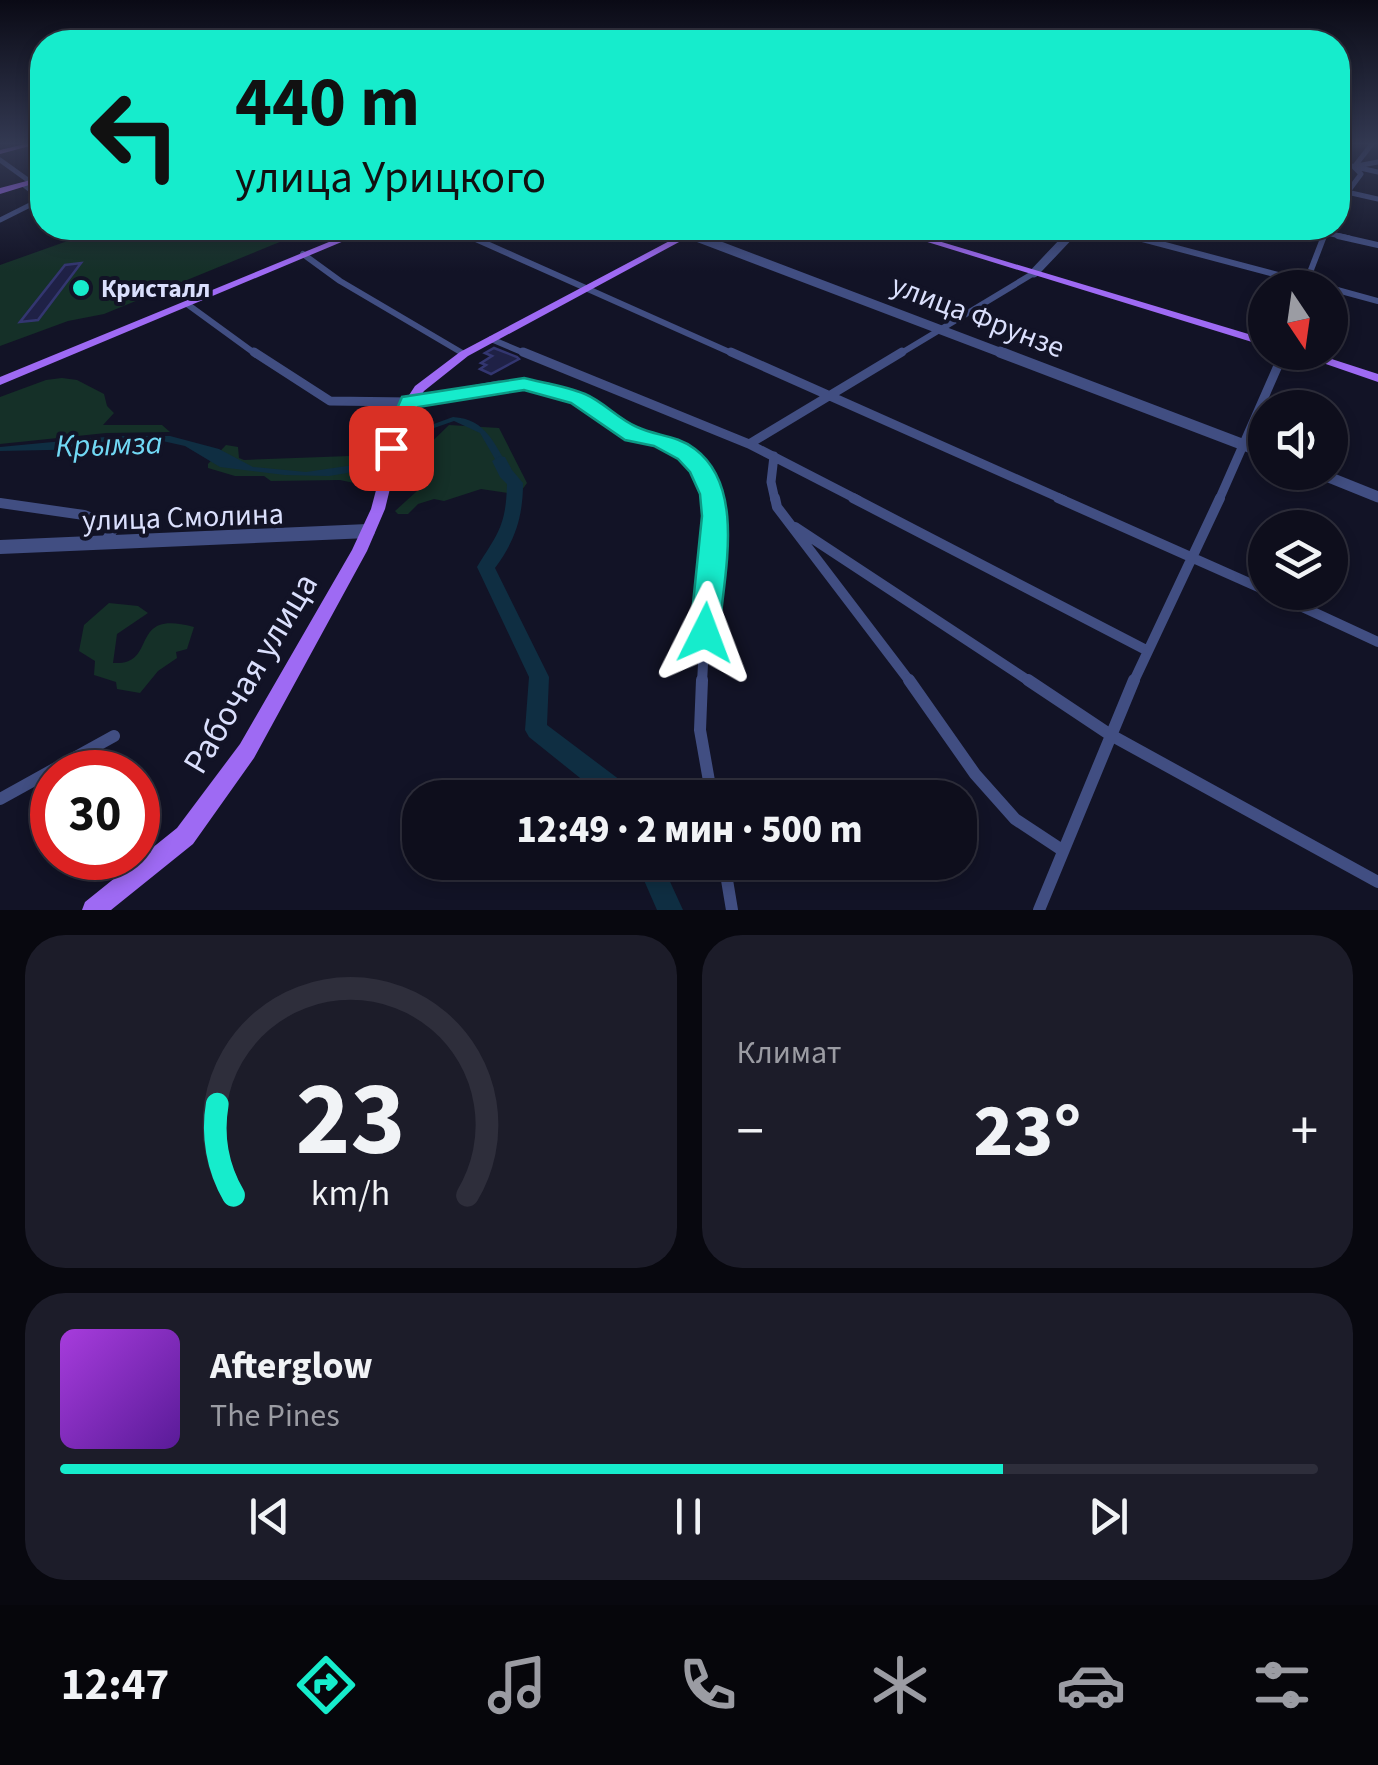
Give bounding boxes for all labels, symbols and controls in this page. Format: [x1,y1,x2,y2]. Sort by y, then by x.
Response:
text: 440 m [235,53,420,153]
icon: left [70,70,200,200]
text: улица Урицкого [235,146,546,210]
street label: улица Фрунзе [885,264,1071,369]
north arrow [1248,270,1348,370]
map controls [1248,270,1348,610]
place label: Кристалл [101,271,210,307]
marker: Кристалл [70,277,92,299]
button: sound [1248,390,1348,490]
pin [349,406,434,491]
water label: Крымза [55,420,163,470]
icon: arrive [364,421,419,476]
street label: улица Смолина [81,492,285,543]
button: layers [1248,510,1348,610]
street label: Рабочая улица [171,564,331,783]
position arrow [653,581,757,685]
speed limit sign: 30 [30,750,160,880]
text: 12:49 · 2 мин · 500 m [517,803,862,857]
text: Климат [737,1030,841,1076]
text: 23 [296,1047,406,1195]
text: 23° [973,1078,1081,1185]
text: − [737,1093,764,1171]
text: + [1291,1093,1318,1171]
text: km/h [311,1168,390,1219]
text: Afterglow [210,1339,373,1393]
text: The Pines [210,1393,340,1439]
icon: previous [242,1489,297,1544]
icon: pause [661,1489,716,1544]
icon: next [1081,1489,1136,1544]
icon: directions [291,1650,361,1720]
icon: music [482,1650,552,1720]
icon: phone [673,1650,743,1720]
icon: climate [865,1650,935,1720]
icon: car [1056,1650,1126,1720]
icon: filters [1247,1650,1317,1720]
text: 12:47 [61,1653,169,1717]

